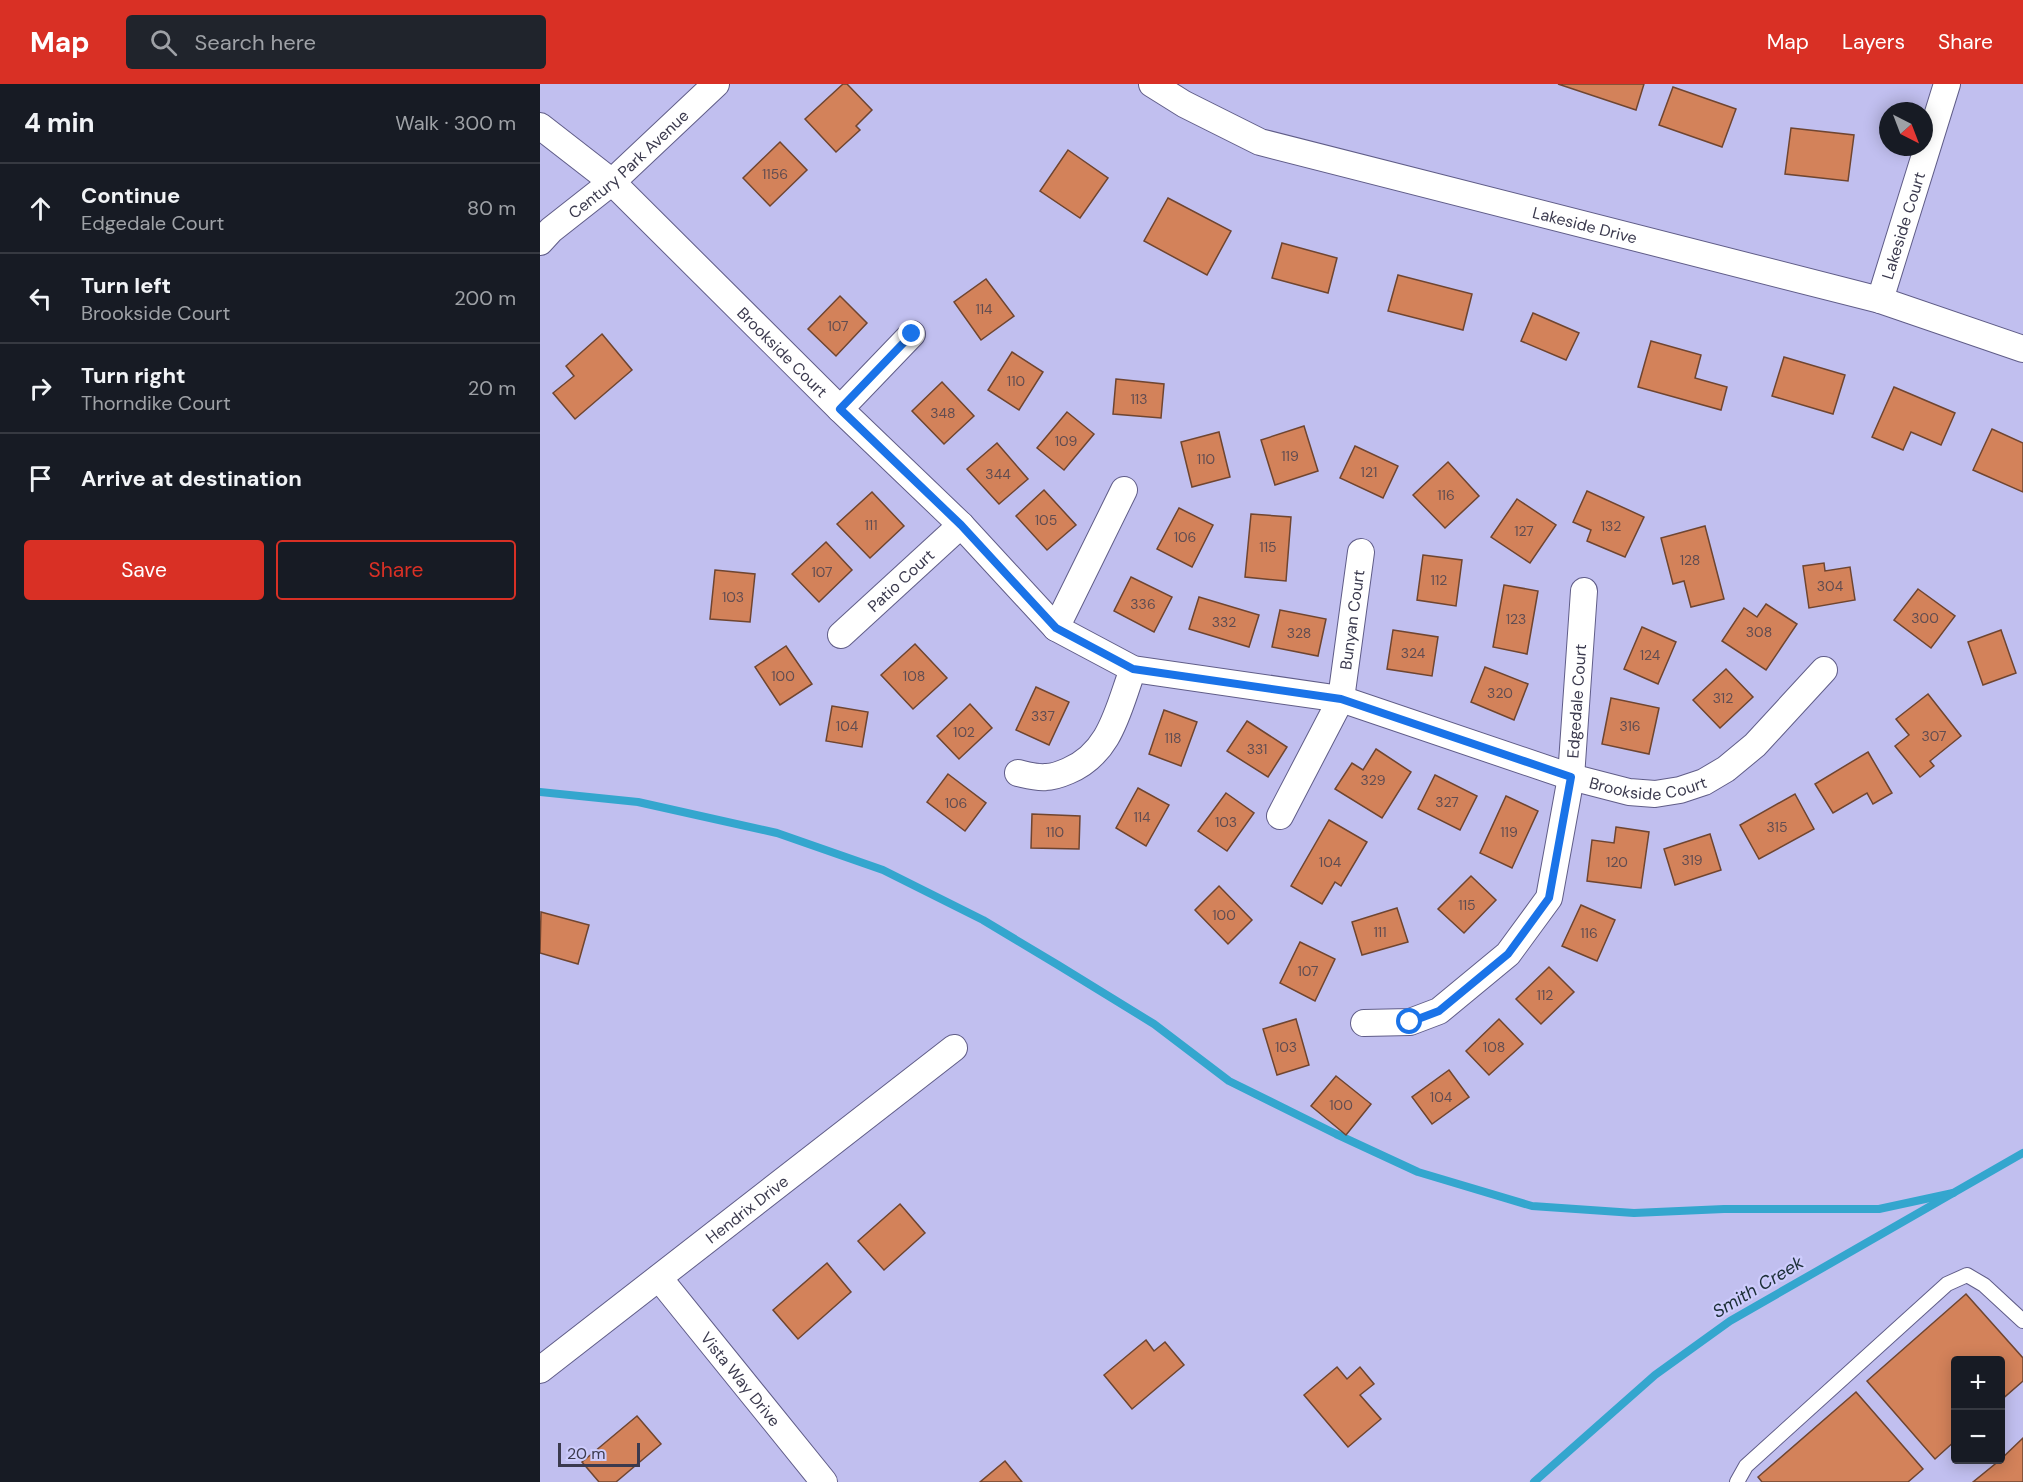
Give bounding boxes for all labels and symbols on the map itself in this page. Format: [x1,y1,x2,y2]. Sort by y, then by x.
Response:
north arrow [1879,102,1933,156]
street label: Century Park Avenue [564,105,693,224]
house number: 1156 [762,165,788,183]
street label: Lakeside Court [1877,169,1930,282]
street label: Lakeside Drive [1530,202,1639,249]
house number: 114 [975,300,993,318]
street label: Brookside Court [733,303,832,402]
house number: 107 [827,317,849,335]
route end [898,320,924,346]
house number: 110 [1007,372,1025,390]
house number: 113 [1130,390,1148,408]
house number: 348 [930,404,956,422]
house number: 109 [1055,432,1078,450]
house number: 119 [1281,447,1299,465]
house number: 110 [1197,450,1215,468]
house number: 121 [1361,463,1377,481]
house number: 344 [985,465,1011,483]
house number: 116 [1437,486,1455,504]
house number: 105 [1035,511,1057,529]
house number: 111 [864,516,878,534]
house number: 132 [1601,517,1621,535]
house number: 127 [1514,522,1534,540]
house number: 106 [1174,528,1196,546]
house number: 115 [1259,538,1277,556]
street label: Patio Court [863,545,939,617]
house number: 128 [1680,551,1700,569]
house number: 107 [811,563,833,581]
street label: Bunyan Court [1335,568,1369,671]
house number: 112 [1431,571,1447,589]
house number: 304 [1817,577,1844,595]
house number: 103 [722,588,744,606]
house number: 336 [1130,595,1156,613]
house number: 300 [1911,609,1939,627]
house number: 123 [1506,610,1526,628]
house number: 332 [1212,613,1236,631]
house number: 308 [1746,623,1772,641]
house number: 328 [1287,624,1311,642]
street label: Edgedale Court [1562,643,1591,759]
house number: 324 [1401,644,1426,662]
house number: 124 [1640,646,1661,664]
house number: 100 [771,667,795,685]
house number: 108 [903,667,925,685]
house number: 320 [1487,684,1513,702]
house number: 312 [1713,689,1733,707]
house number: 337 [1031,707,1055,725]
house number: 104 [836,717,859,735]
house number: 316 [1619,717,1641,735]
house number: 102 [953,723,975,741]
house number: 307 [1921,727,1947,745]
house number: 118 [1164,729,1182,747]
house number: 331 [1247,740,1267,758]
house number: 329 [1361,771,1386,789]
street label: Brookside Court [1587,772,1710,805]
house number: 327 [1435,793,1459,811]
house number: 106 [945,794,967,812]
house number: 114 [1133,808,1151,826]
house number: 103 [1215,813,1237,831]
house number: 315 [1767,818,1787,836]
house number: 110 [1046,823,1064,841]
house number: 119 [1500,823,1518,841]
house number: 319 [1681,851,1703,869]
house number: 104 [1319,853,1342,871]
house number: 120 [1606,853,1628,871]
house number: 115 [1458,896,1476,914]
house number: 100 [1212,906,1236,924]
house number: 111 [1373,923,1387,941]
house number: 116 [1580,924,1598,942]
house number: 107 [1297,962,1319,980]
house number: 112 [1537,986,1553,1004]
route start [1396,1008,1422,1034]
house number: 103 [1275,1038,1297,1056]
house number: 108 [1483,1038,1505,1056]
house number: 104 [1430,1088,1453,1106]
house number: 100 [1329,1096,1353,1114]
street label: Hendrix Drive [702,1171,793,1248]
water label: Smith Creek [1708,1250,1809,1324]
street label: Vista Way Drive [696,1328,785,1431]
scale bar [558,1440,640,1468]

